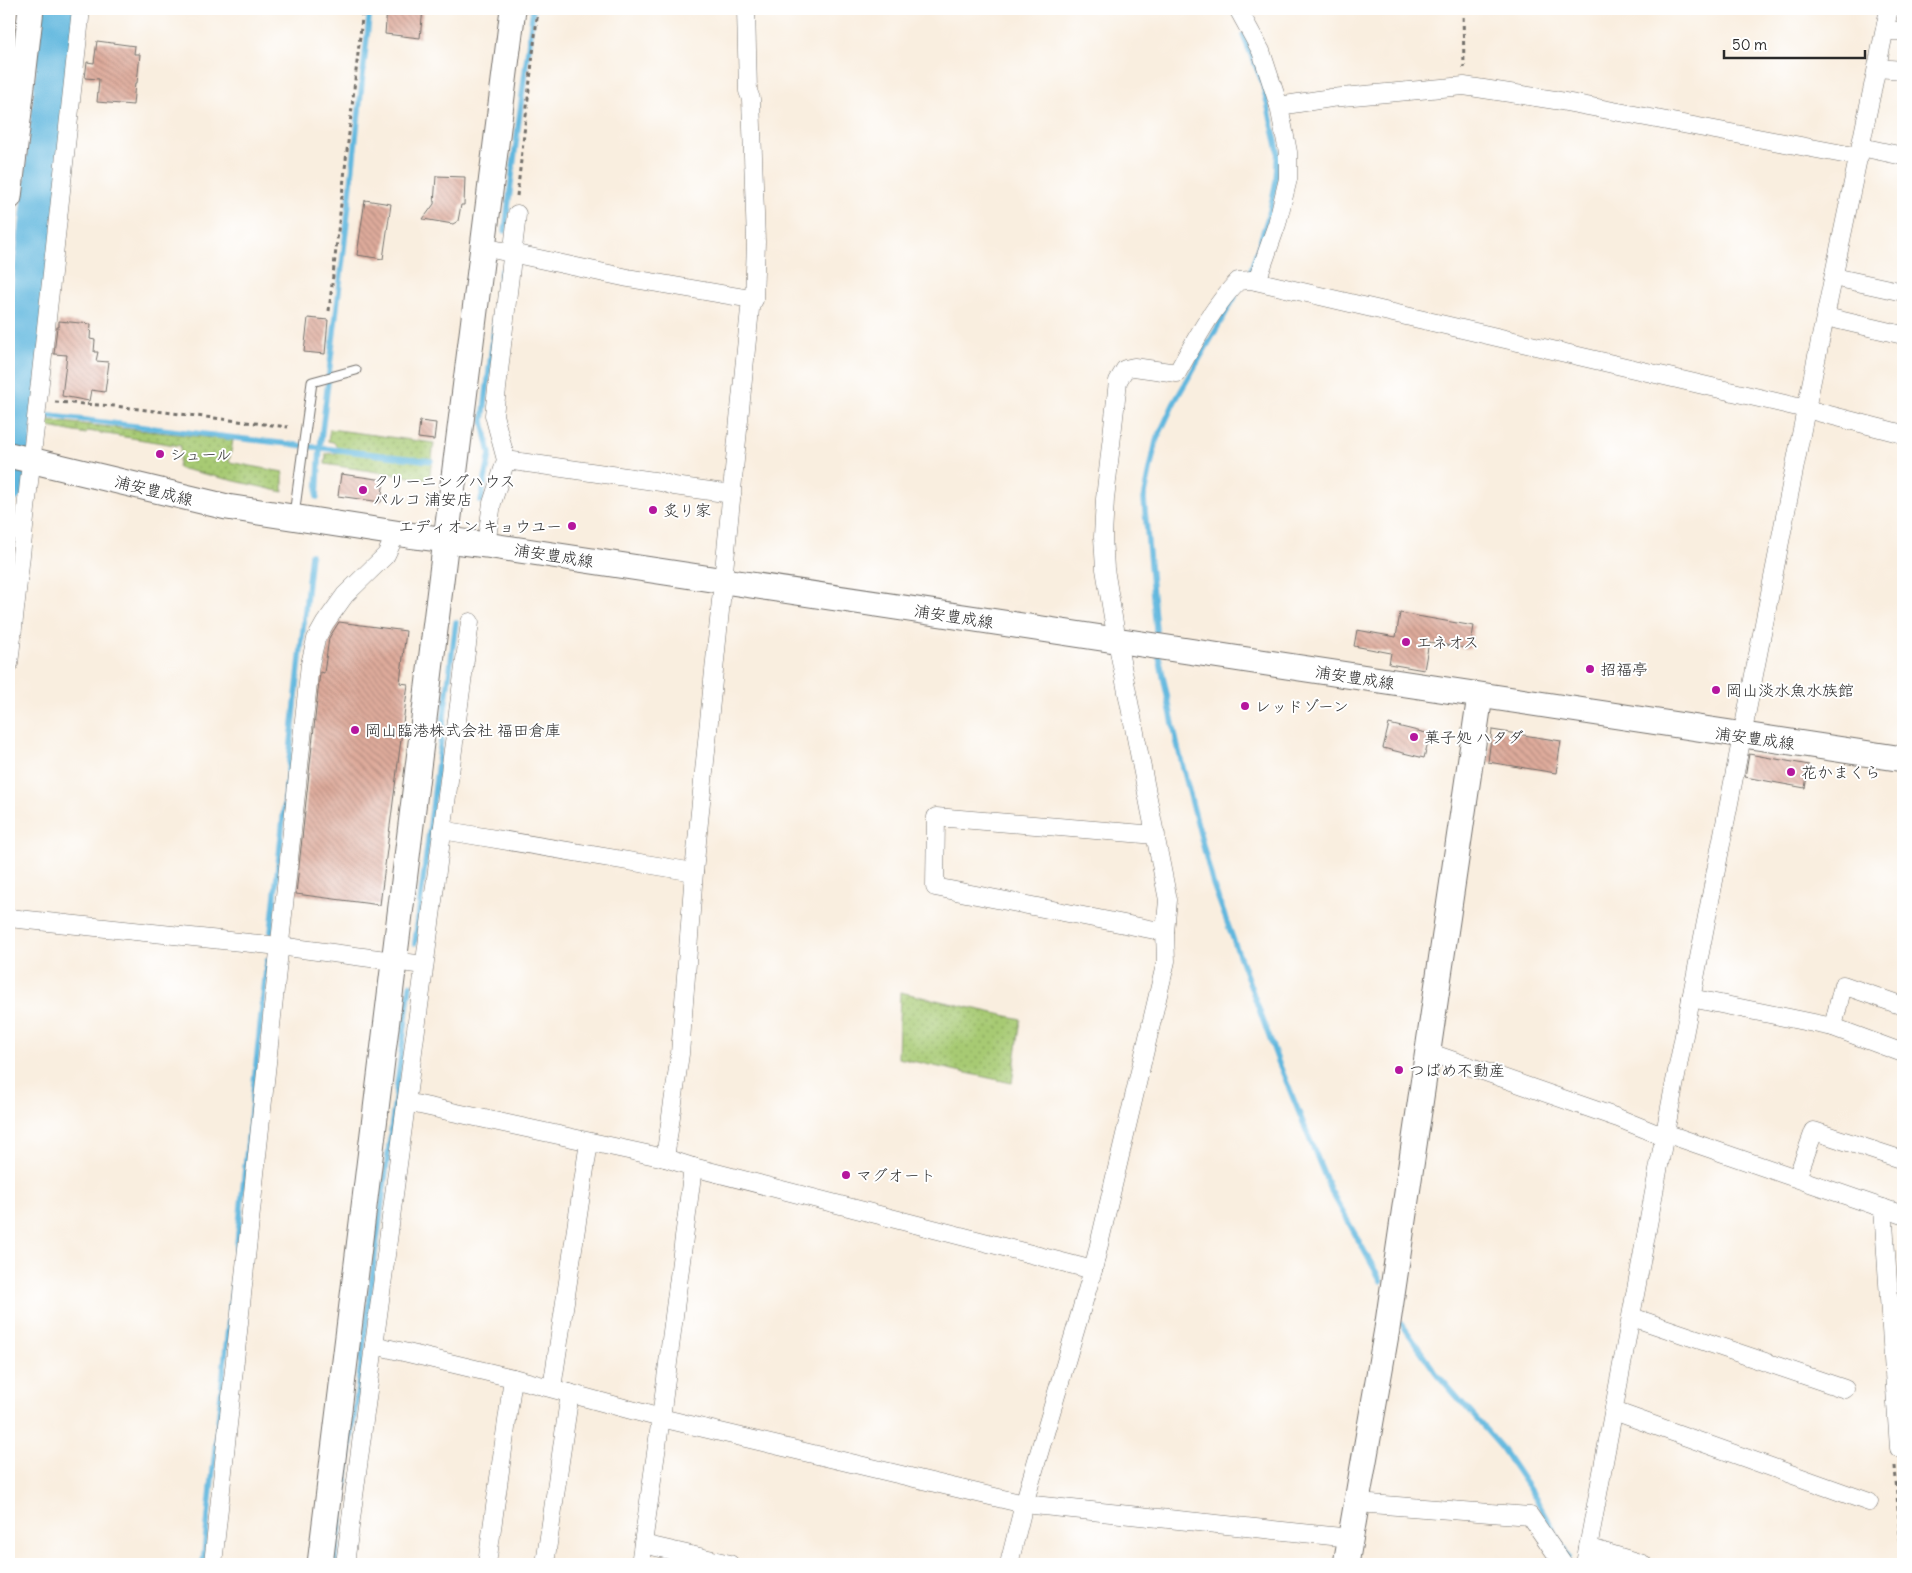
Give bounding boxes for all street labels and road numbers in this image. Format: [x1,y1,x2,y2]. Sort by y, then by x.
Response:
street label: 浦安豊成線 [113,471,195,509]
street label: 浦安豊成線 [513,539,595,571]
street label: 浦安豊成線 [913,600,995,632]
street label: 浦安豊成線 [1314,661,1396,693]
street label: 浦安豊成線 [1714,723,1796,753]

